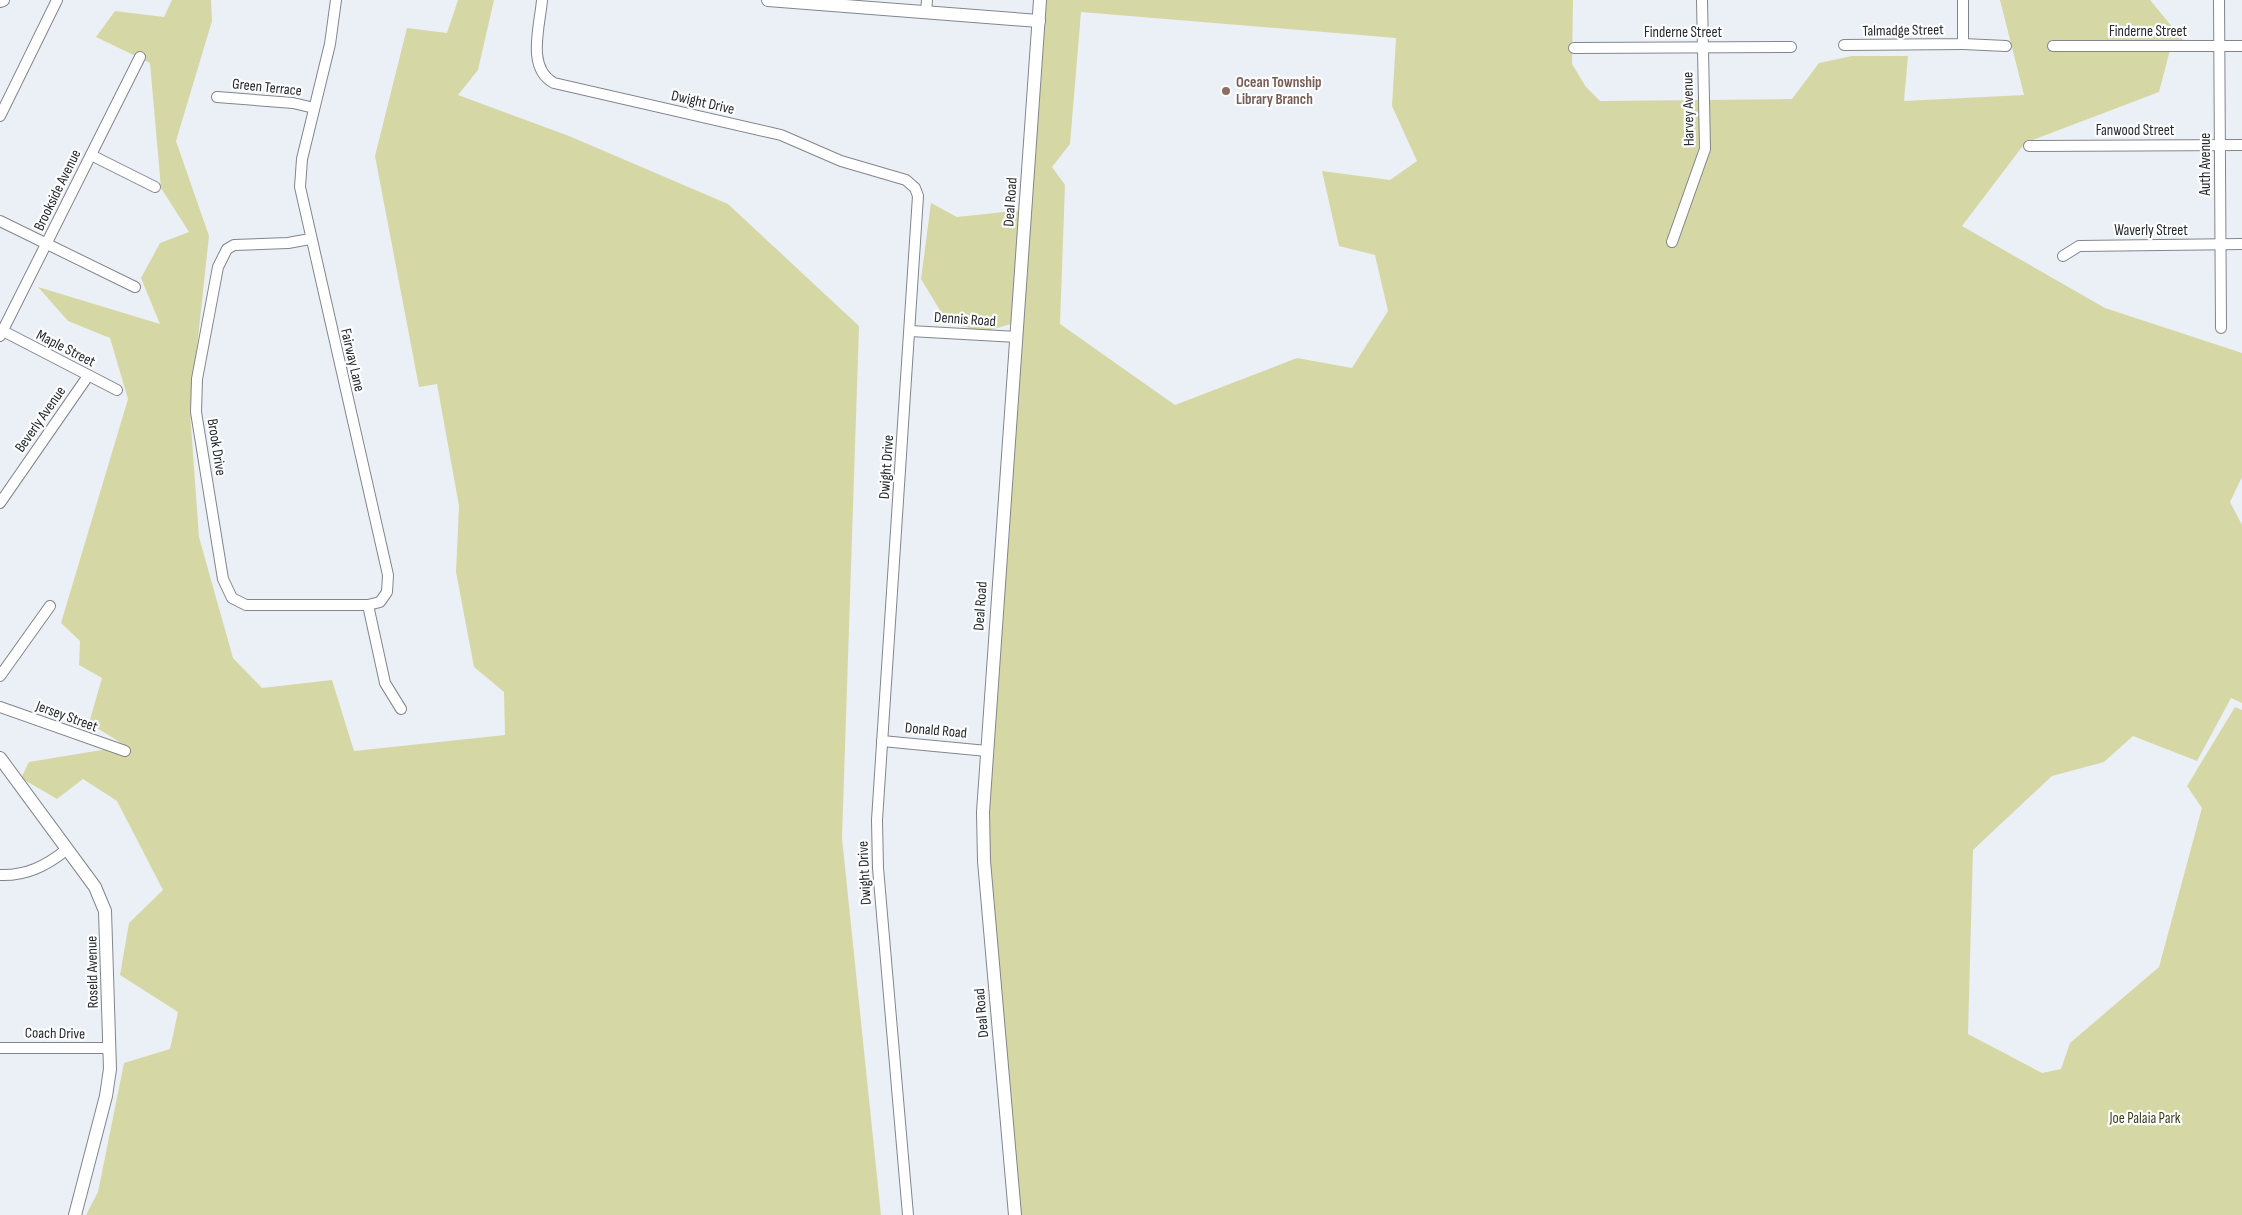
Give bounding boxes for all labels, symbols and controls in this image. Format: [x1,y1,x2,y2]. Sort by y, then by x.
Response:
street label: Talmadge Street [1862,20,1944,41]
street label: Finderne Street [2109,22,2188,41]
street label: Finderne Street [1644,23,1723,42]
street label: Harvey Avenue [1678,72,1699,146]
place label: Ocean Township Library Branch [1236,73,1321,109]
street label: Green Terrace [231,74,303,101]
marker: Ocean Township Library Branch [1220,85,1232,97]
street label: Dwight Drive [669,86,736,119]
street label: Fanwood Street [2096,121,2175,140]
street label: Auth Avenue [2196,133,2215,196]
street label: Brookside Avenue [30,146,85,234]
street label: Deal Road [999,177,1022,227]
street label: Waverly Street [2114,221,2188,240]
street label: Dennis Road [933,308,996,331]
street label: Maple Street [33,326,99,372]
street label: Fairway Lane [336,327,369,394]
street label: Beverly Avenue [11,383,70,456]
street label: Brook Drive [203,417,230,477]
street label: Dwight Drive [875,434,898,500]
street label: Deal Road [969,581,992,631]
street label: Jersey Street [32,696,101,737]
street label: Donald Road [904,718,968,743]
street label: Dwight Drive [853,840,876,906]
street label: Roseld Avenue [82,936,103,1008]
street label: Deal Road [970,988,993,1038]
street label: Coach Drive [25,1023,85,1044]
park label: Joe Palaia Park [2108,1109,2181,1128]

